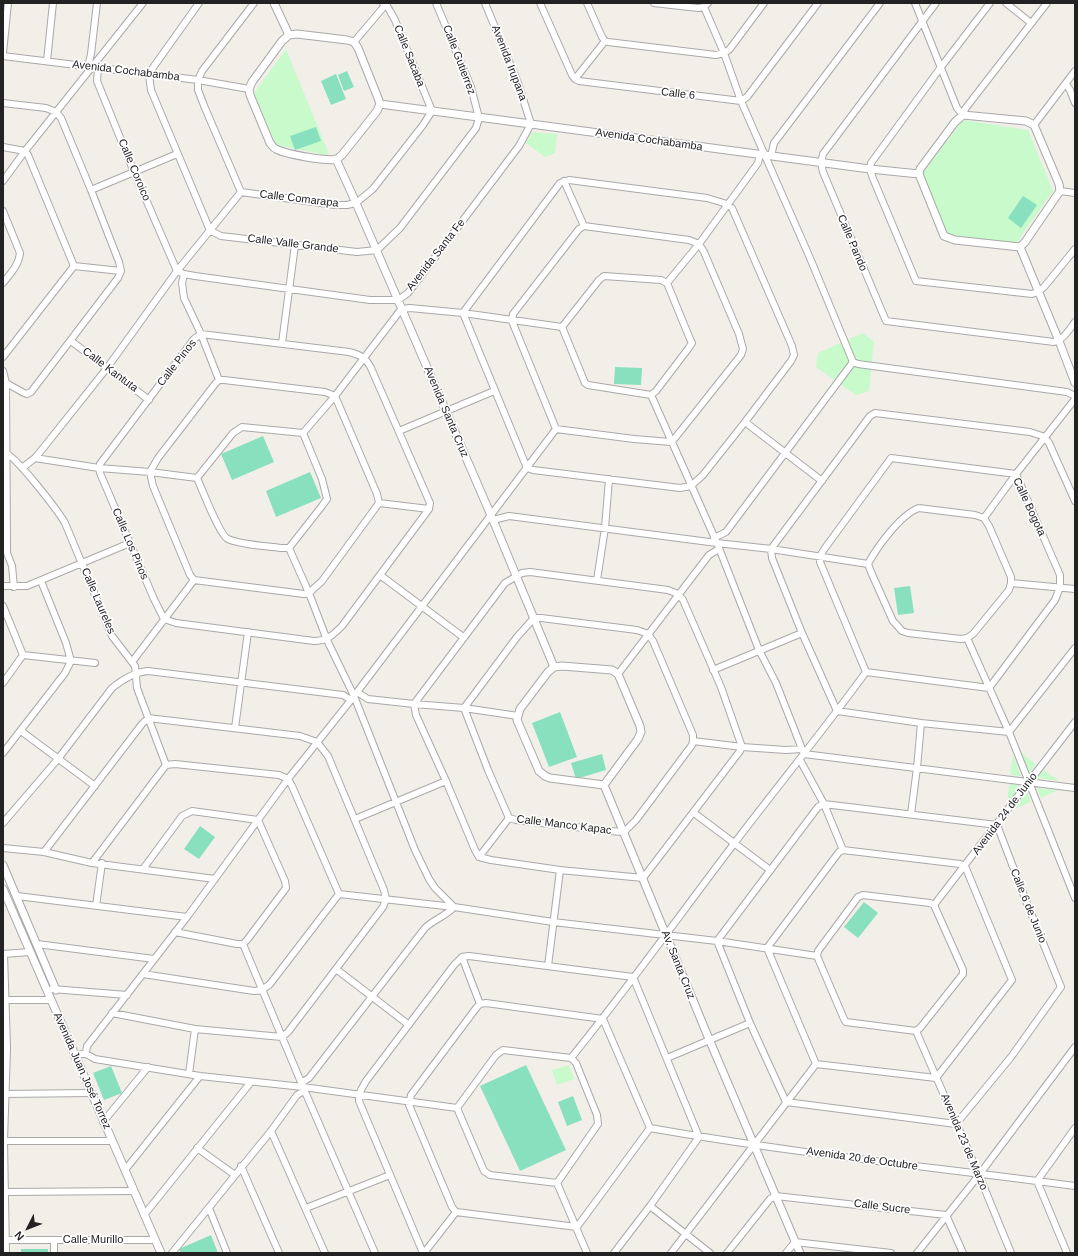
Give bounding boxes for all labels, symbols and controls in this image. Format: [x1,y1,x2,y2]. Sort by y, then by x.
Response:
street label: Calle Sacaba [391,23,427,89]
street label: Calle Gutierrez [440,23,478,97]
street label: Avenida Irupana [489,23,529,103]
street label: Avenida Cochabamba [72,58,180,84]
street label: Calle 6 [660,85,696,103]
street label: Avenida Cochabamba [595,126,703,154]
street label: Calle Coroico [115,137,153,203]
street label: Calle Comarapa [259,188,339,210]
street label: Calle Pando [834,213,870,273]
street label: Avenida Santa Fe [404,217,468,293]
street label: Calle Valle Grande [247,232,339,256]
street label: Calle Pinos [155,337,199,389]
street label: Calle Kantuta [80,345,140,395]
street label: Avenida Santa Cruz [421,364,471,460]
street label: Calle Bogota [1010,476,1048,538]
street label: Calle Los Pinos [109,506,151,582]
street label: Calle Laureles [78,566,118,636]
street label: Avenida 24 de Junio [970,770,1040,858]
street label: Calle Manco Kapac [516,813,612,837]
street label: Calle 6 de Junio [1007,867,1049,945]
street label: Av. Santa Cruz [658,929,698,1001]
street label: Avenida Juan José Torrez [50,1011,114,1131]
street label: Avenida 23 de Marzo [938,1092,990,1192]
street label: Avenida 20 de Octubre [805,1145,919,1173]
street label: Calle Sucre [853,1197,911,1217]
north arrow [8,1208,48,1248]
text: N [12,1229,26,1243]
street label: Calle Murillo [63,1233,123,1247]

